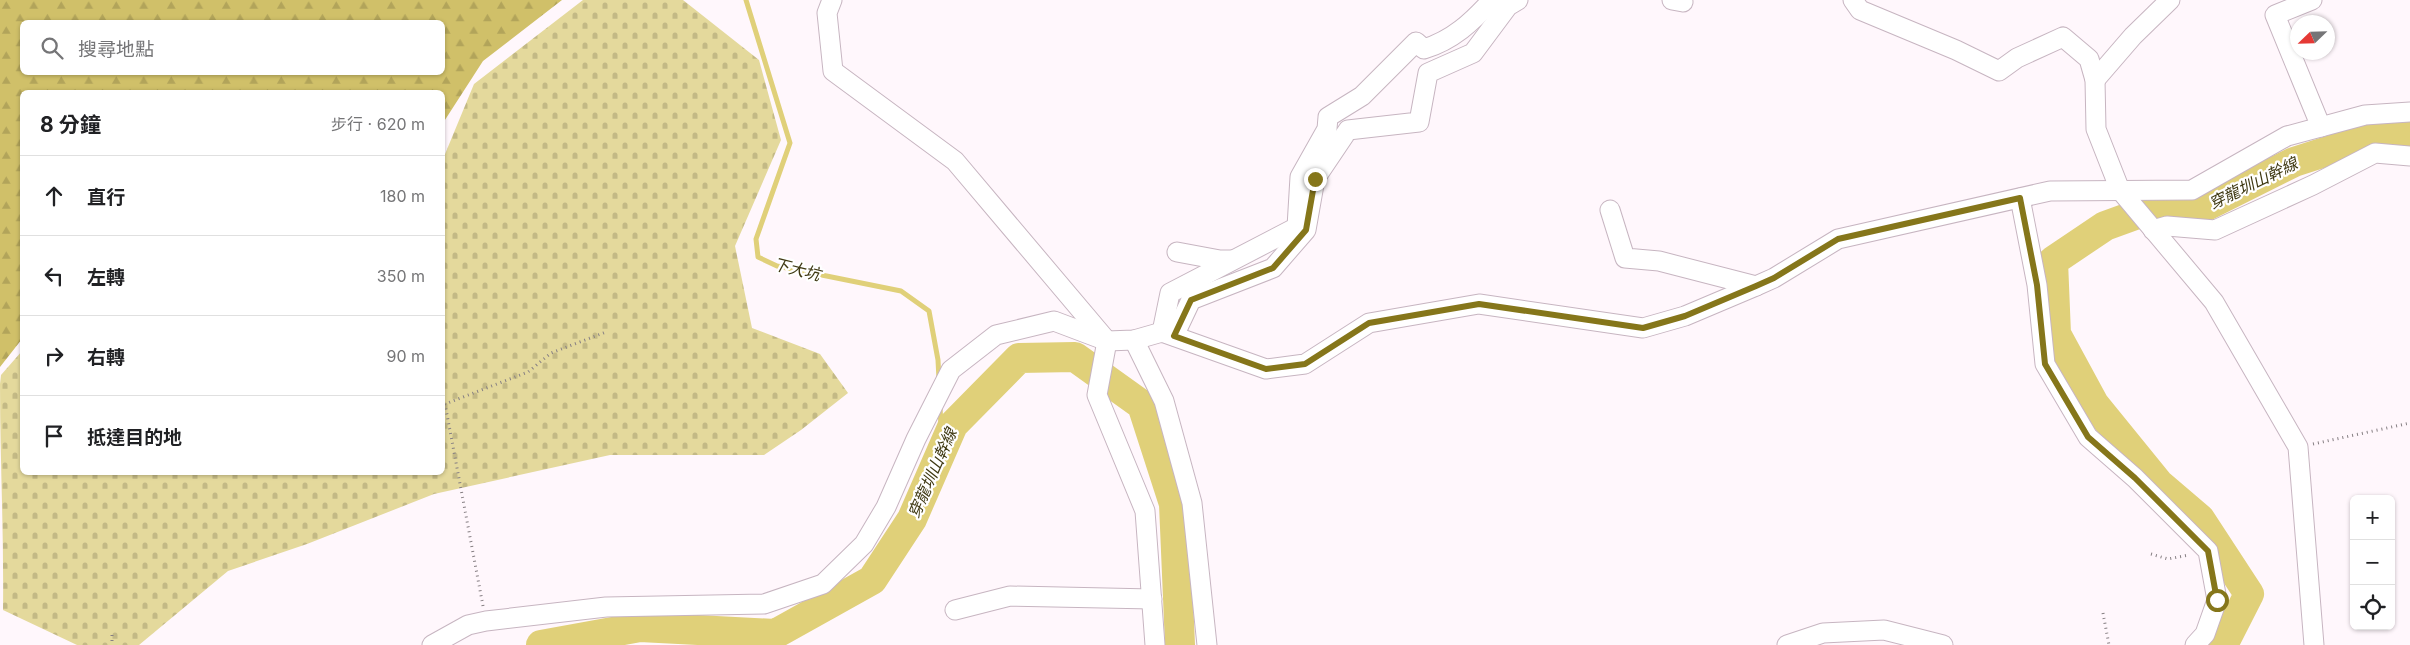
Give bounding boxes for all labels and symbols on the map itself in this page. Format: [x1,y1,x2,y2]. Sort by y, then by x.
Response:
north arrow [2290,15,2335,60]
water label: 穿龍圳山幹線 [2205,152,2302,213]
route end [1304,168,1327,191]
water label: 下大坑 [771,253,825,285]
water label: 穿龍圳山幹線 [903,423,961,521]
route start [2206,589,2229,612]

